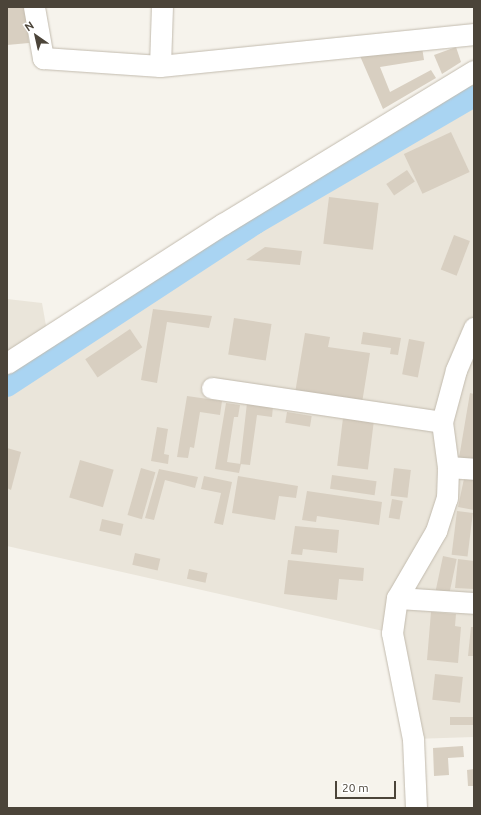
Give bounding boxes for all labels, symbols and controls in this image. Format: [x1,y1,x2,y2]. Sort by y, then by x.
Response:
north arrow [16,16,56,56]
text: N [23,19,36,33]
scale bar [337,773,398,799]
text: 20 m [342,781,369,794]

